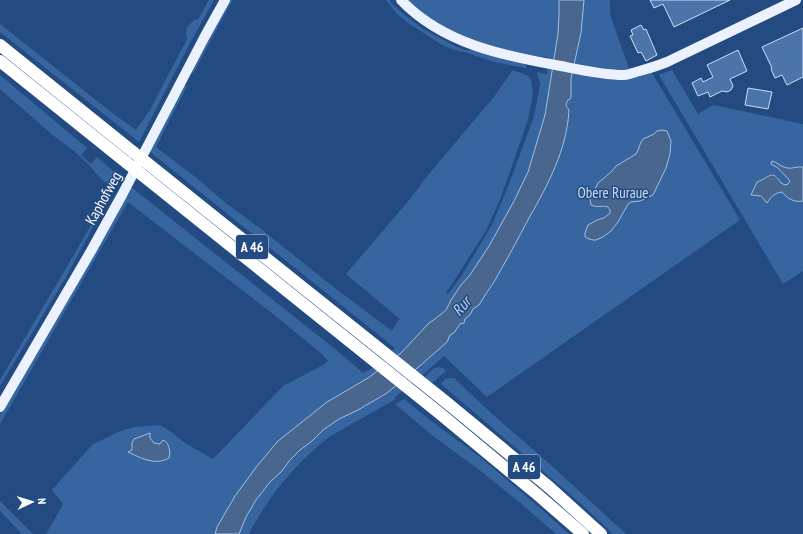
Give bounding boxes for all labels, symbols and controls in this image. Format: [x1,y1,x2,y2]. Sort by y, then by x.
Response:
street label: Kaphofweg [81,168,125,228]
park label: Obere Ruraue [578,183,648,202]
road number: A 46 [236,235,268,259]
water label: Rur [447,290,476,320]
road number: A 46 [508,455,540,479]
north arrow [12,482,52,522]
text: N [35,498,49,505]

